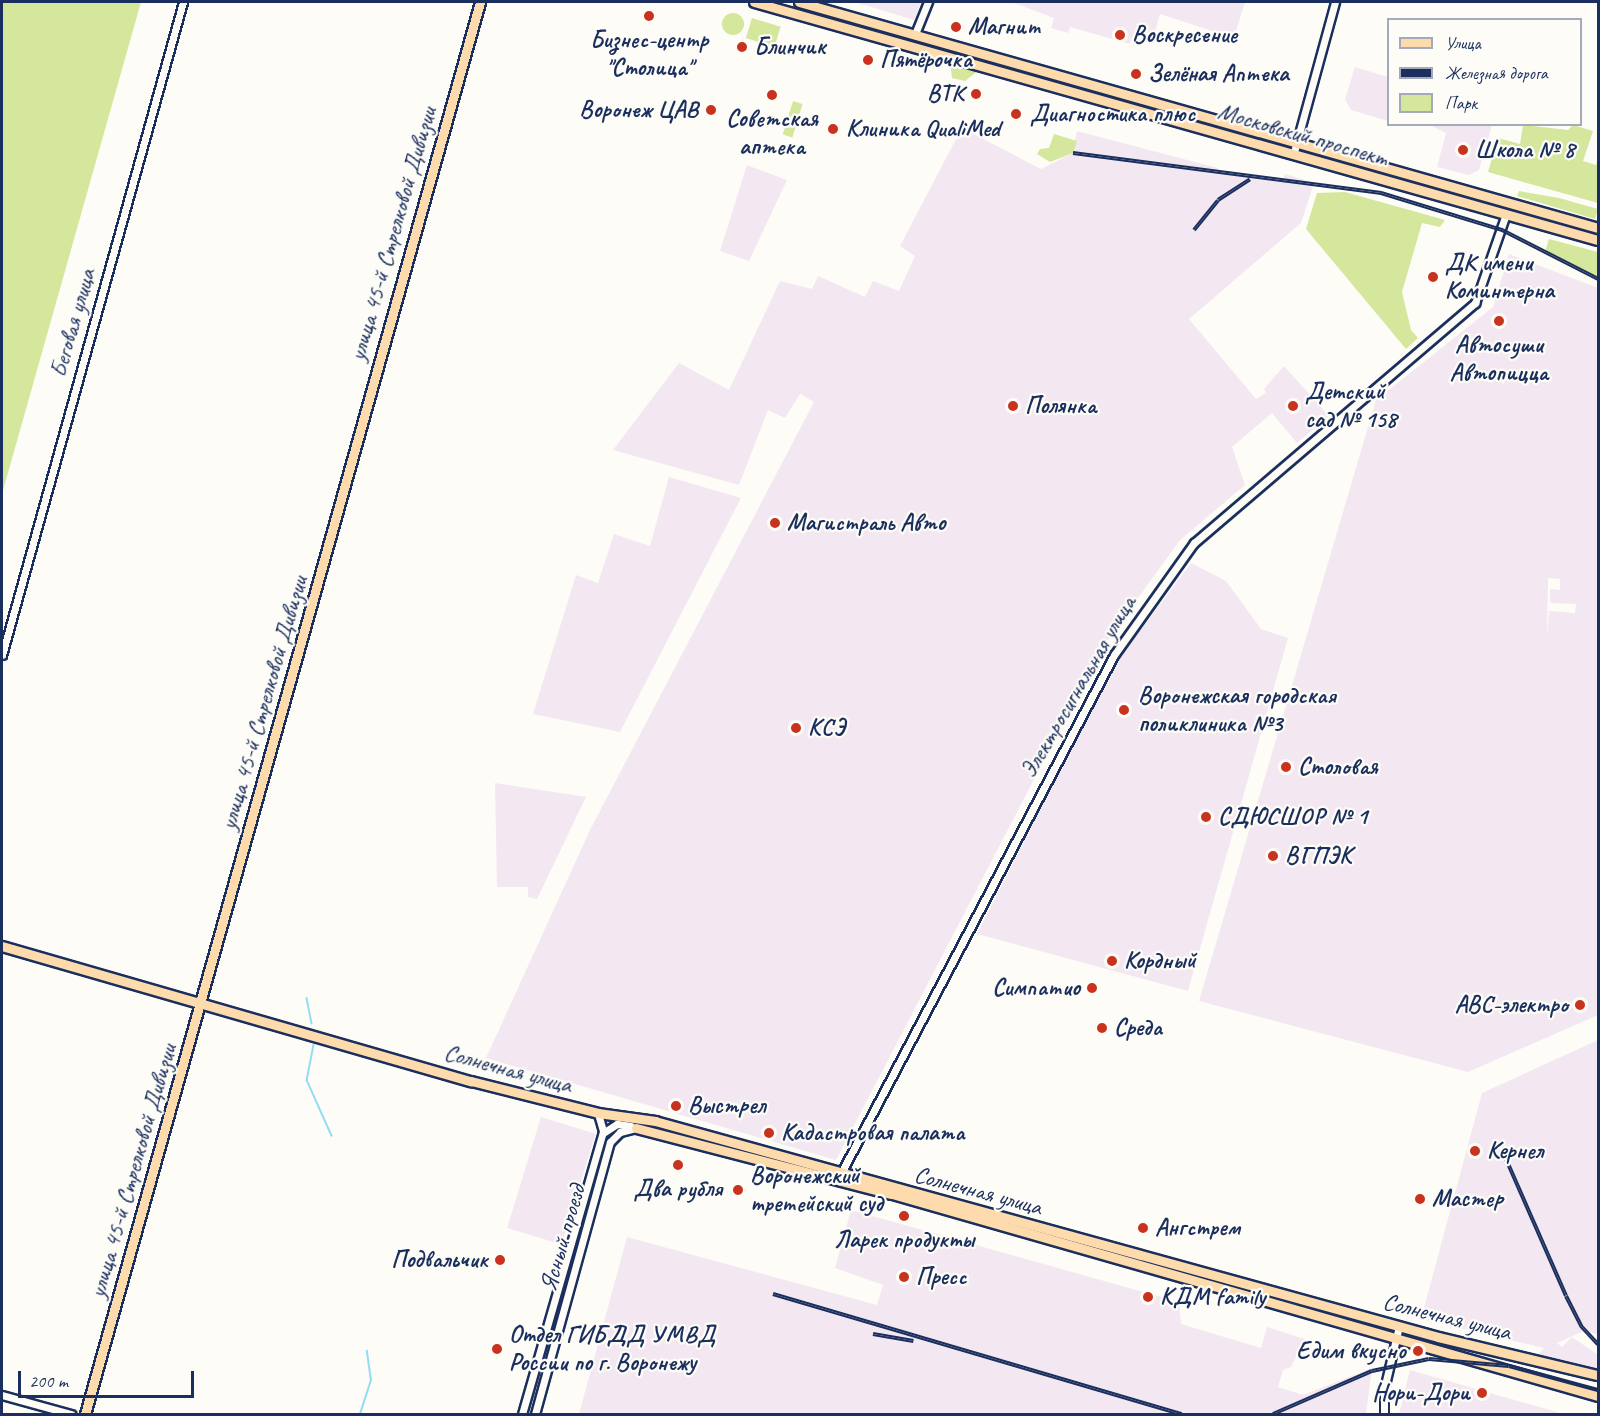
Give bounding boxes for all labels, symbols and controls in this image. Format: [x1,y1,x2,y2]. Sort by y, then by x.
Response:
marker: Бизнес-центр "Столица" [642,9,656,23]
place label: Магнит [968,13,1041,41]
legend [1387,18,1582,126]
marker: Магнит [949,20,963,34]
place label: Воскресение [1132,21,1237,49]
place label: Бизнес-центр "Столица" [590,26,708,82]
marker: Воскресение [1113,28,1127,42]
text: Улица [1445,32,1481,54]
place label: Блинчик [754,33,825,61]
marker: Блинчик [735,40,749,54]
place label: Пятёрочка [880,46,972,74]
marker: Пятёрочка [861,53,875,67]
place label: Зелёная Аптека [1148,60,1288,88]
text: Железная дорога [1445,62,1548,84]
marker: Зелёная Аптека [1129,67,1143,81]
place label: ВТК [927,80,964,108]
marker: ВТК [969,87,983,101]
marker: Советская аптека [765,88,779,102]
text: Парк [1445,92,1477,114]
place label: Воронеж ЦАВ [579,96,699,124]
street label: Московский проспект [1215,97,1391,173]
place label: Диагностика плюс [1030,100,1194,128]
marker: Воронеж ЦАВ [704,103,718,117]
street label: улица 45-й Стрелковой Дивизии [343,104,443,364]
place label: Советская аптека [726,105,818,161]
marker: Диагностика плюс [1007,105,1025,123]
place label: Клиника QualiMed [846,115,1000,143]
marker: Клиника QualiMed [824,120,842,138]
place label: Школа № 8 [1475,136,1574,164]
marker: Школа № 8 [1456,143,1470,157]
place label: ДК имени Коминтерна [1445,249,1554,305]
street label: Беговая улица [44,265,102,381]
marker: ДК имени Коминтерна [1426,270,1440,284]
marker: Автосуши Автопицца [1492,314,1506,328]
place label: Автосуши Автопицца [1450,331,1548,387]
place label: Детский сад № 158 [1305,378,1397,434]
place label: Полянка [1025,392,1096,420]
marker: Полянка [1006,399,1020,413]
marker: Детский сад № 158 [1286,399,1300,413]
place label: Магистраль Авто [787,509,945,537]
marker: Магистраль Авто [768,516,782,530]
street label: улица 45-й Стрелковой Дивизии [214,573,314,833]
street label: Электросигнальная улица [1014,591,1142,783]
place label: Воронежская городская поликлиника №3 [1138,682,1335,738]
marker: Воронежская городская поликлиника №3 [1115,701,1133,719]
place label: КСЭ [808,714,845,742]
marker: КСЭ [789,721,803,735]
place label: Столовая [1298,753,1378,781]
marker: Столовая [1279,760,1293,774]
place label: СДЮСШОР № 1 [1218,803,1367,831]
marker: СДЮСШОР № 1 [1199,810,1213,824]
place label: ВГПЭК [1285,842,1351,870]
marker: ВГПЭК [1266,849,1280,863]
place label: Кордный [1124,947,1196,975]
marker: Кордный [1105,954,1119,968]
place label: Симпатио [992,974,1080,1002]
marker: Симпатио [1085,981,1099,995]
place label: АВС-электро [1455,991,1568,1019]
marker: АВС-электро [1573,998,1587,1012]
place label: Среда [1114,1014,1162,1042]
marker: Среда [1095,1021,1109,1035]
street label: Солнечная улица [440,1038,576,1100]
street label: улица 45-й Стрелковой Дивизии [83,1041,183,1301]
place label: Выстрел [688,1092,765,1120]
marker: Выстрел [669,1099,683,1113]
place label: Кадастровая палата [781,1119,964,1147]
marker: Кадастровая палата [762,1126,776,1140]
place label: Кернел [1487,1137,1543,1165]
marker: Кернел [1468,1144,1482,1158]
marker: Два рубля [671,1158,685,1172]
street label: Солнечная улица [910,1160,1046,1222]
place label: Воронежский третейский суд [750,1162,883,1218]
place label: Два рубля [636,1175,720,1203]
street label: Ясный проезд [534,1181,592,1295]
marker: Воронежский третейский суд [731,1183,745,1197]
place label: Мастер [1432,1185,1503,1213]
marker: Мастер [1413,1192,1427,1206]
marker: Ларек продукты [897,1209,911,1223]
place label: Ангстрем [1155,1214,1240,1242]
marker: Ангстрем [1136,1221,1150,1235]
place label: Ларек продукты [832,1226,976,1254]
place label: Подвальчик [391,1246,488,1274]
marker: Подвальчик [493,1253,507,1267]
place label: Пресс [916,1263,967,1291]
marker: Пресс [897,1270,911,1284]
place label: КДМ family [1160,1283,1265,1311]
street label: Солнечная улица [1379,1287,1515,1347]
marker: КДМ family [1141,1290,1155,1304]
place label: Отдел ГИБДД УМВД России по г. Воронежу [509,1321,713,1377]
place label: Едим вкусно [1297,1337,1406,1365]
marker: Отдел ГИБДД УМВД России по г. Воронежу [490,1342,504,1356]
marker: Едим вкусно [1411,1344,1425,1358]
scale bar [21,1359,196,1397]
text: 200 m [29,1370,68,1392]
place label: Нори-Дори [1372,1379,1470,1407]
marker: Нори-Дори [1475,1386,1489,1400]

